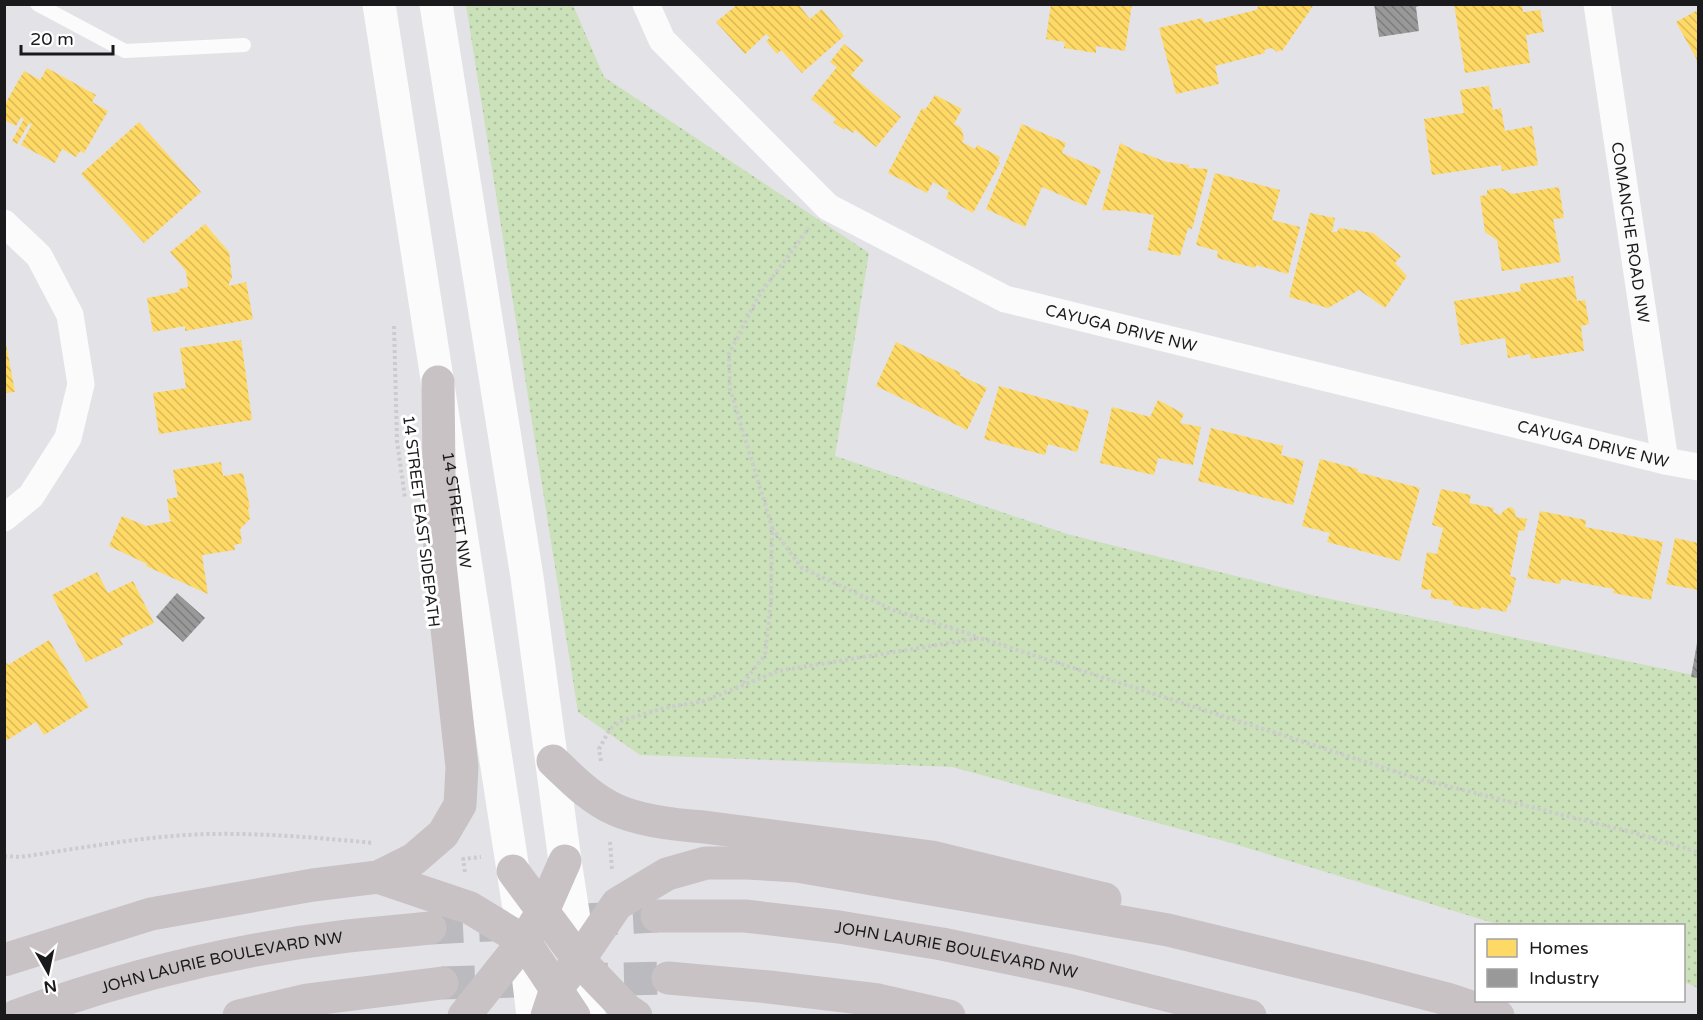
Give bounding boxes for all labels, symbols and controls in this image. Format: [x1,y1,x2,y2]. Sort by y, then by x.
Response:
scale bar [21,18,112,56]
text: 20 m [30,28,74,50]
street label: COMANCHE ROAD NW [1607,141,1653,325]
street label: CAYUGA DRIVE NW [1043,300,1199,357]
street label: 14 STREET EAST SIDEPATH [398,414,444,628]
street label: CAYUGA DRIVE NW [1515,416,1671,473]
street label: 14 STREET NW [437,450,475,570]
street label: JOHN LAURIE BOULEVARD NW [833,918,1080,983]
legend [1475,924,1685,1002]
street label: JOHN LAURIE BOULEVARD NW [98,928,344,998]
text: Homes [1529,937,1589,959]
north arrow [18,942,78,1002]
text: Industry [1529,967,1600,989]
text: N [42,975,58,997]

